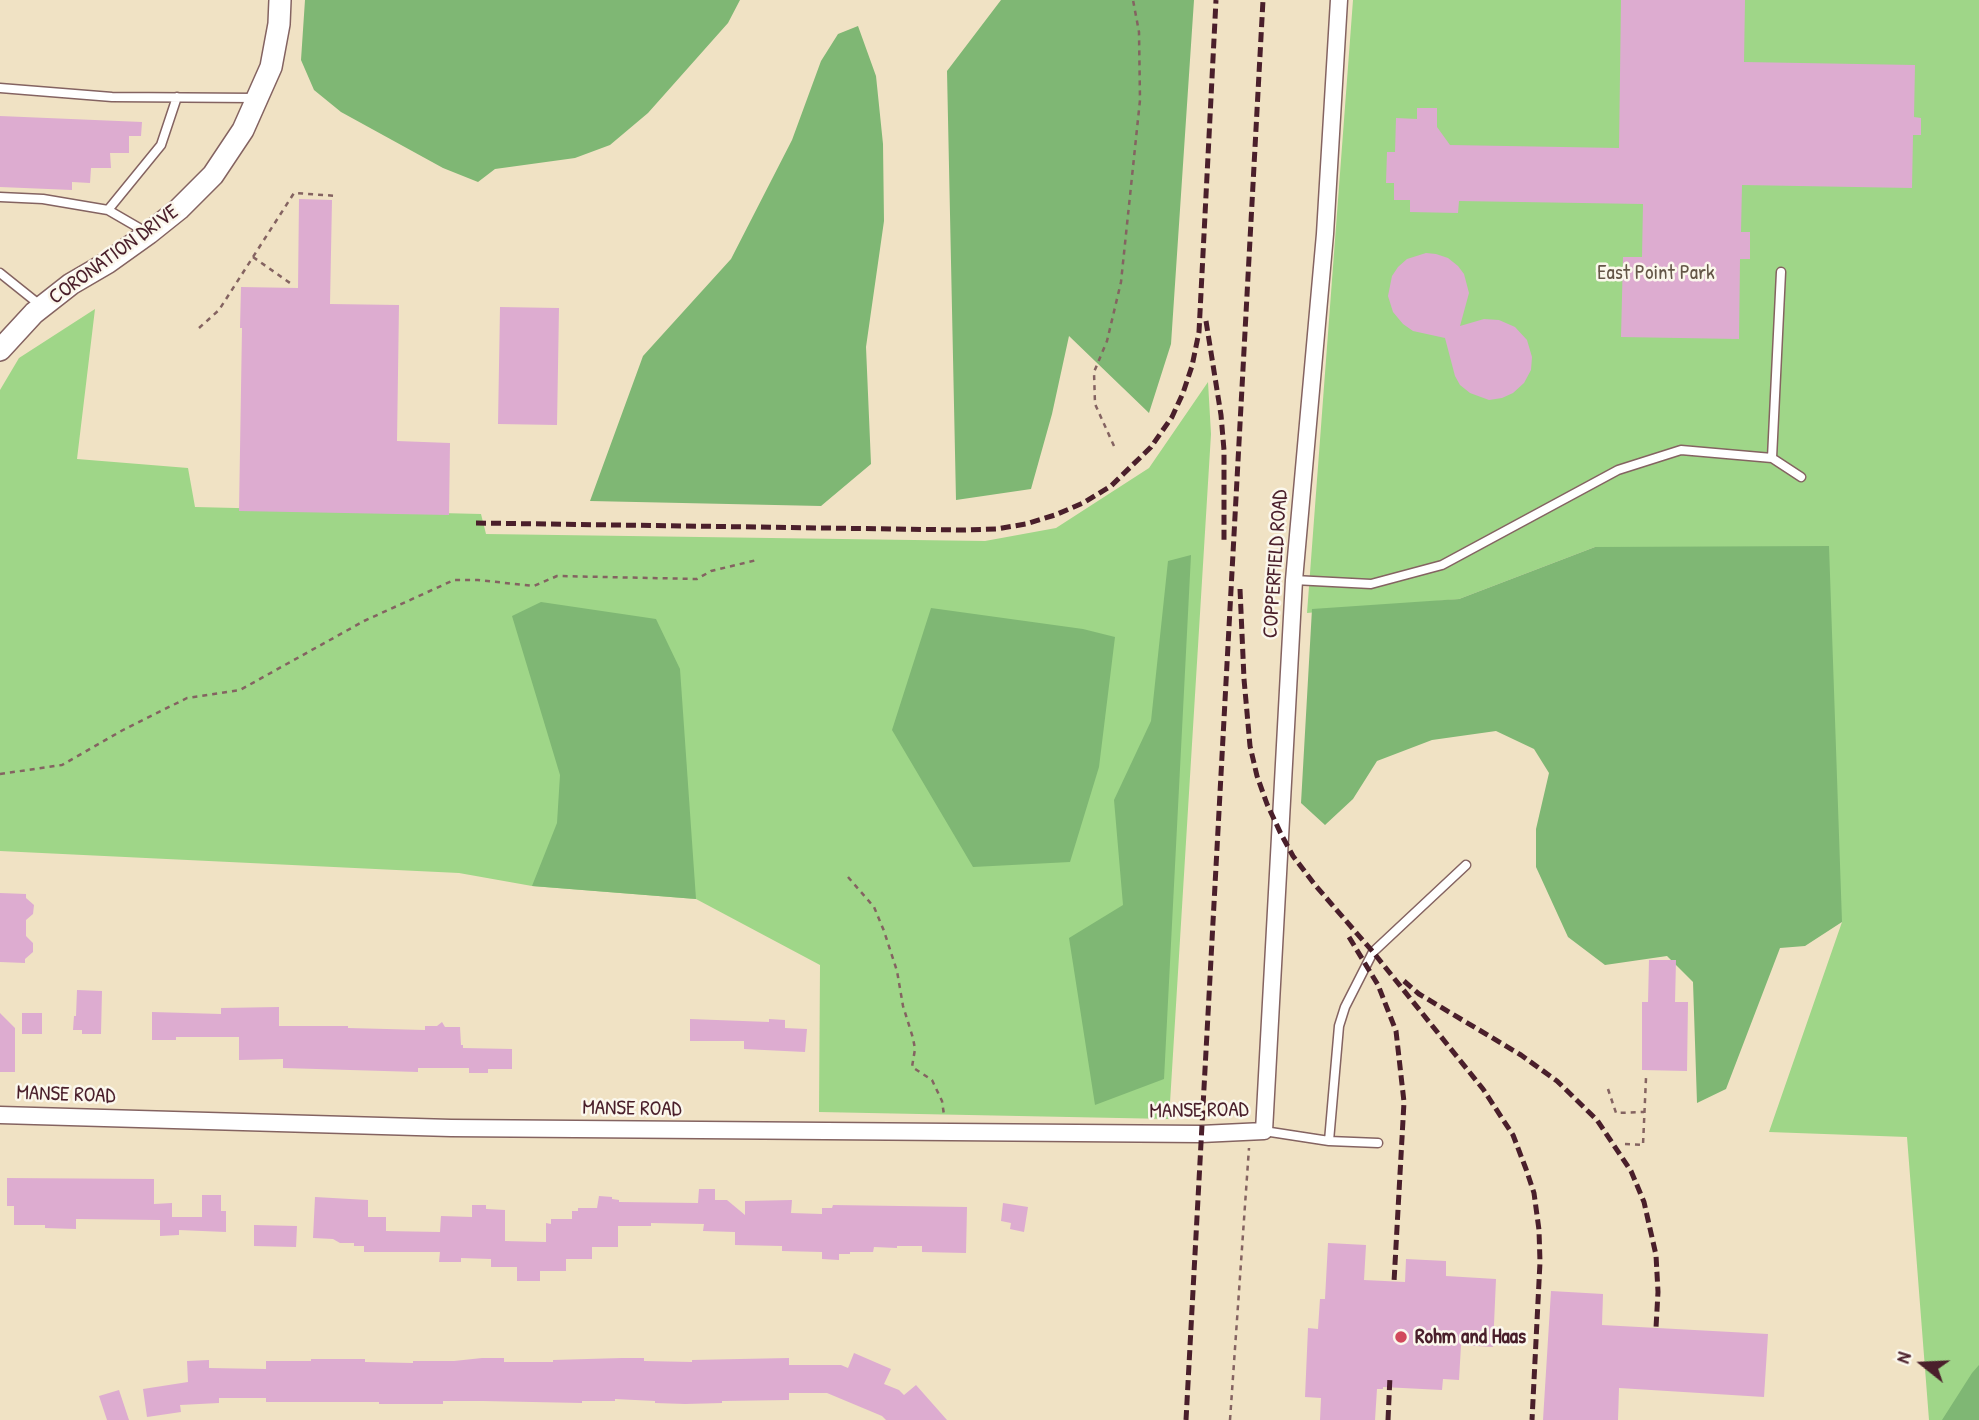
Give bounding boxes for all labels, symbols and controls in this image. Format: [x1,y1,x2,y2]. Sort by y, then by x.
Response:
street label: CORONATION DRIVE [44,200,184,310]
park label: East Point Park [1597,260,1715,286]
street label: COPPERFIELD ROAD [1258,489,1294,639]
street label: MANSE ROAD [16,1081,116,1109]
street label: MANSE ROAD [582,1096,682,1122]
street label: MANSE ROAD [1149,1098,1249,1124]
place label: Rohm and Haas [1415,1324,1526,1350]
marker: Rohm and Haas [1393,1329,1409,1345]
north arrow [1888,1329,1958,1399]
text: N [1889,1349,1917,1366]

